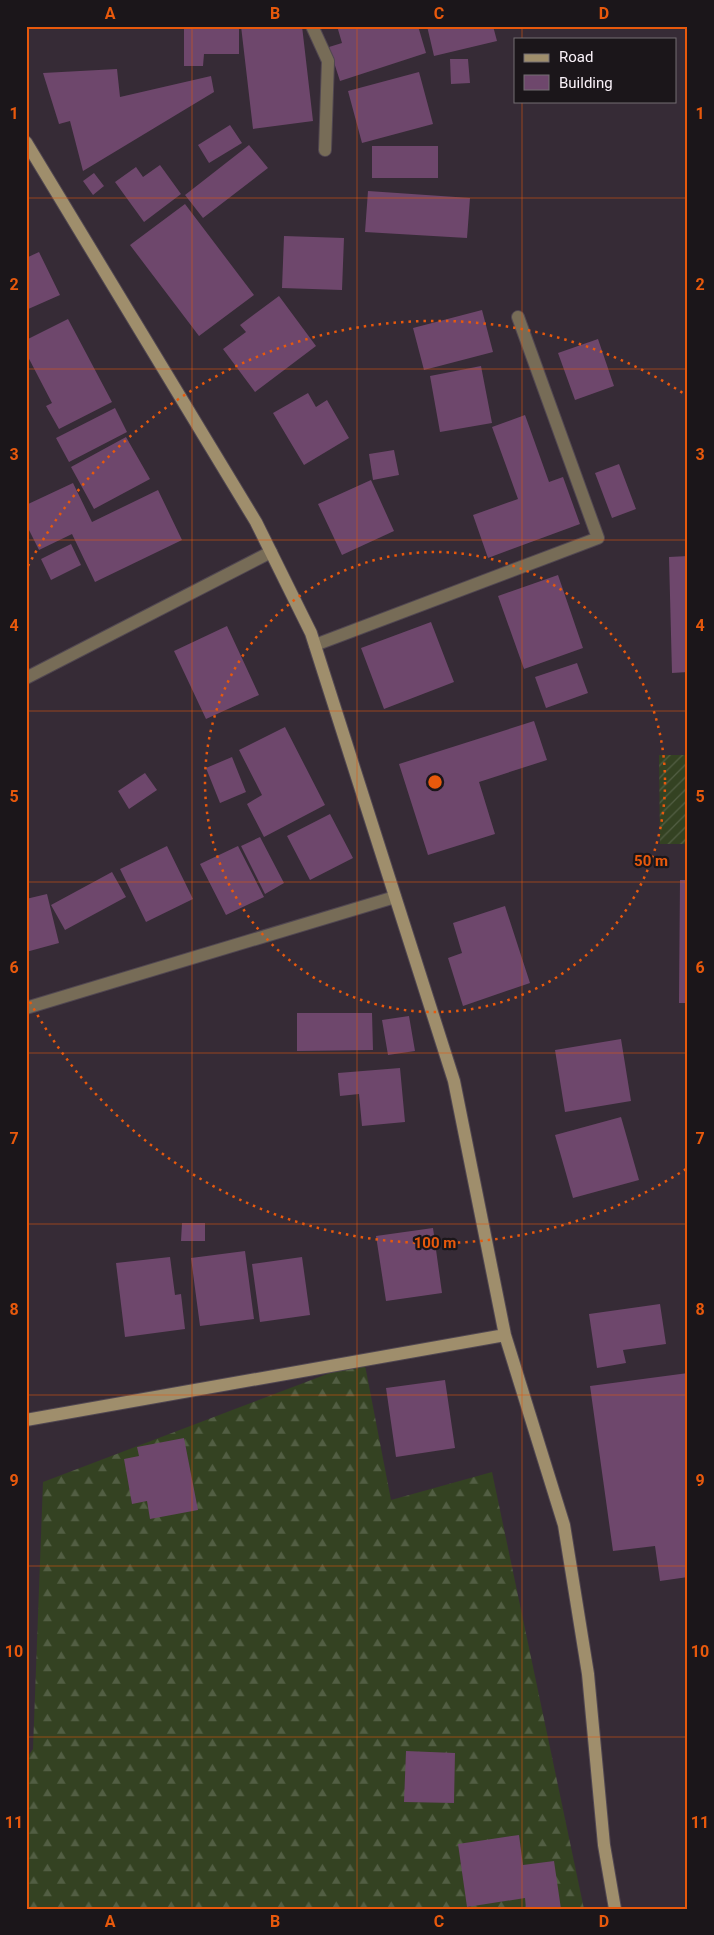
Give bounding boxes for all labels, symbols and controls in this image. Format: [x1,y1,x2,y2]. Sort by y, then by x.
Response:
text: A [105,4,116,23]
text: B [270,4,280,23]
text: C [434,4,444,23]
text: D [599,4,609,23]
legend [514,38,676,102]
text: Road [559,48,593,66]
text: Building [559,74,613,92]
text: 1 [9,104,19,123]
text: 1 [695,104,705,123]
text: 2 [9,275,19,294]
text: 2 [695,275,705,294]
text: 3 [9,445,19,464]
text: 3 [695,445,705,464]
text: 4 [9,616,19,635]
text: 4 [695,616,705,635]
centre of rings [426,773,444,791]
text: 5 [9,787,19,806]
text: 5 [695,787,705,806]
text: 50 m [634,852,668,870]
text: 6 [9,958,19,977]
text: 6 [695,958,705,977]
text: 7 [9,1129,19,1148]
text: 7 [695,1129,705,1148]
text: 100 m [414,1234,456,1252]
text: 8 [9,1300,19,1319]
text: 8 [695,1300,705,1319]
text: 9 [9,1471,19,1490]
text: 9 [695,1471,705,1490]
text: 10 [5,1642,23,1661]
text: 10 [691,1642,709,1661]
text: 11 [5,1813,23,1832]
text: 11 [691,1813,709,1832]
text: A [105,1912,116,1931]
text: B [270,1912,280,1931]
text: C [434,1912,444,1931]
text: D [599,1912,609,1931]

